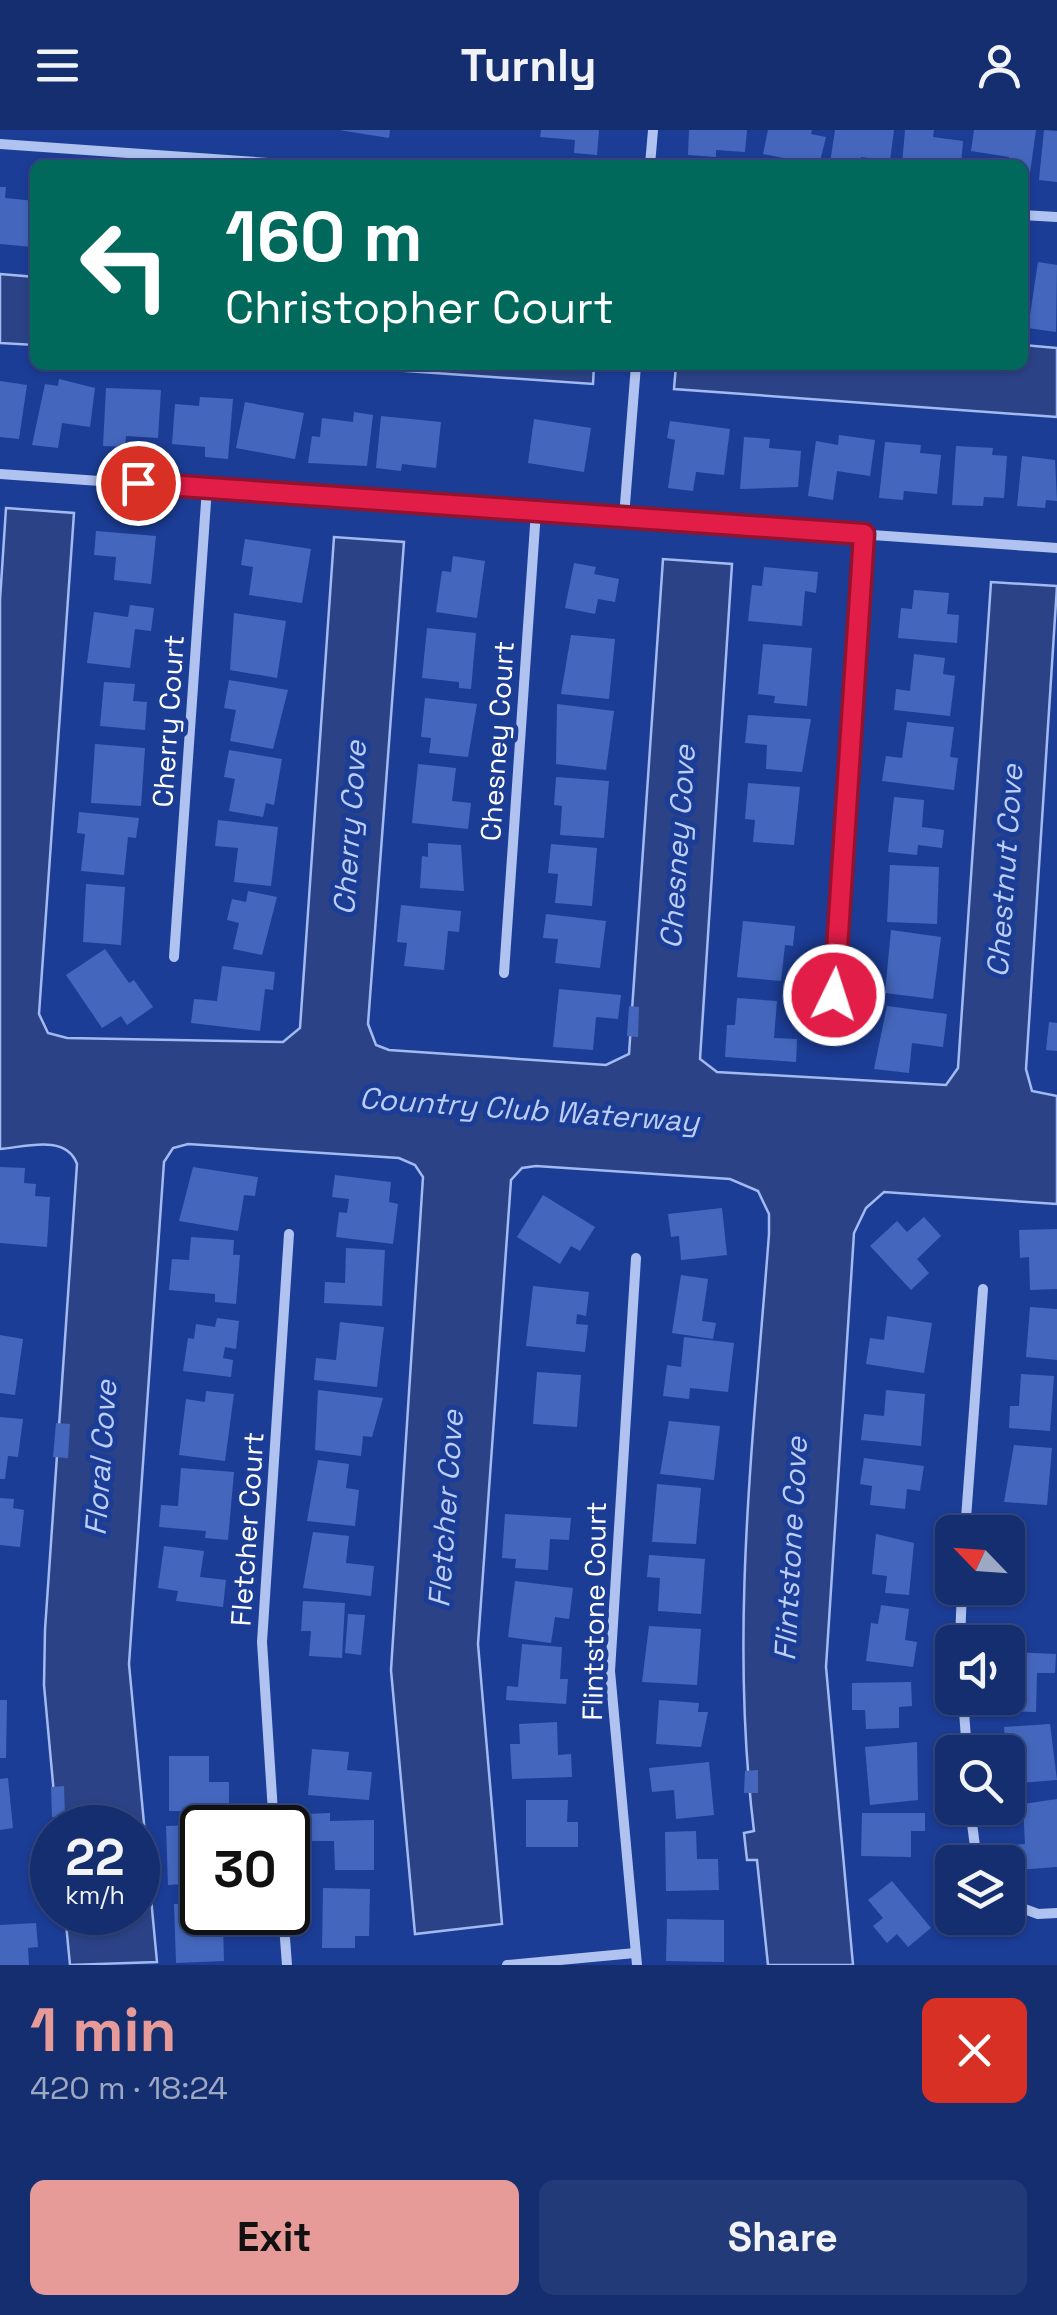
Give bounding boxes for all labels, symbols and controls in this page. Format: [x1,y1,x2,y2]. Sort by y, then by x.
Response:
text: Turnly [460,37,597,94]
icon: menu [30,38,85,93]
icon: person [972,38,1027,93]
text: 160 m [225,192,423,281]
icon: left [60,200,190,330]
text: Christopher Court [225,279,614,336]
pin [96,441,181,526]
icon: arrive [111,456,166,511]
street label: Cherry Court [144,633,192,809]
street label: Chesney Court [472,640,522,842]
water label: Cherry Cove [324,738,375,916]
water label: Chesney Cove [651,743,704,950]
water label: Chestnut Cove [978,762,1031,979]
position arrow [782,943,886,1047]
water label: Country Club Waterway [358,1078,702,1141]
water label: Floral Cove [76,1378,125,1537]
water label: Fletcher Cove [419,1408,472,1609]
street label: Fletcher Court [222,1431,272,1627]
water label: Flintstone Cove [765,1435,816,1662]
street label: Flintstone Court [574,1501,614,1721]
north arrow [935,1515,1025,1605]
map controls [935,1515,1025,1935]
button: sound [935,1625,1025,1715]
button: search [935,1735,1025,1825]
speed limit sign: 30 [180,1805,310,1935]
text: 22 [65,1826,125,1890]
button: layers [935,1845,1025,1935]
text: km/h [65,1879,125,1911]
text: 1 min [30,1992,177,2069]
button: close [922,1998,1027,2103]
text: 420 m · 18:24 [30,2068,228,2108]
button: Exit [30,2180,519,2295]
button: Share [539,2180,1027,2295]

